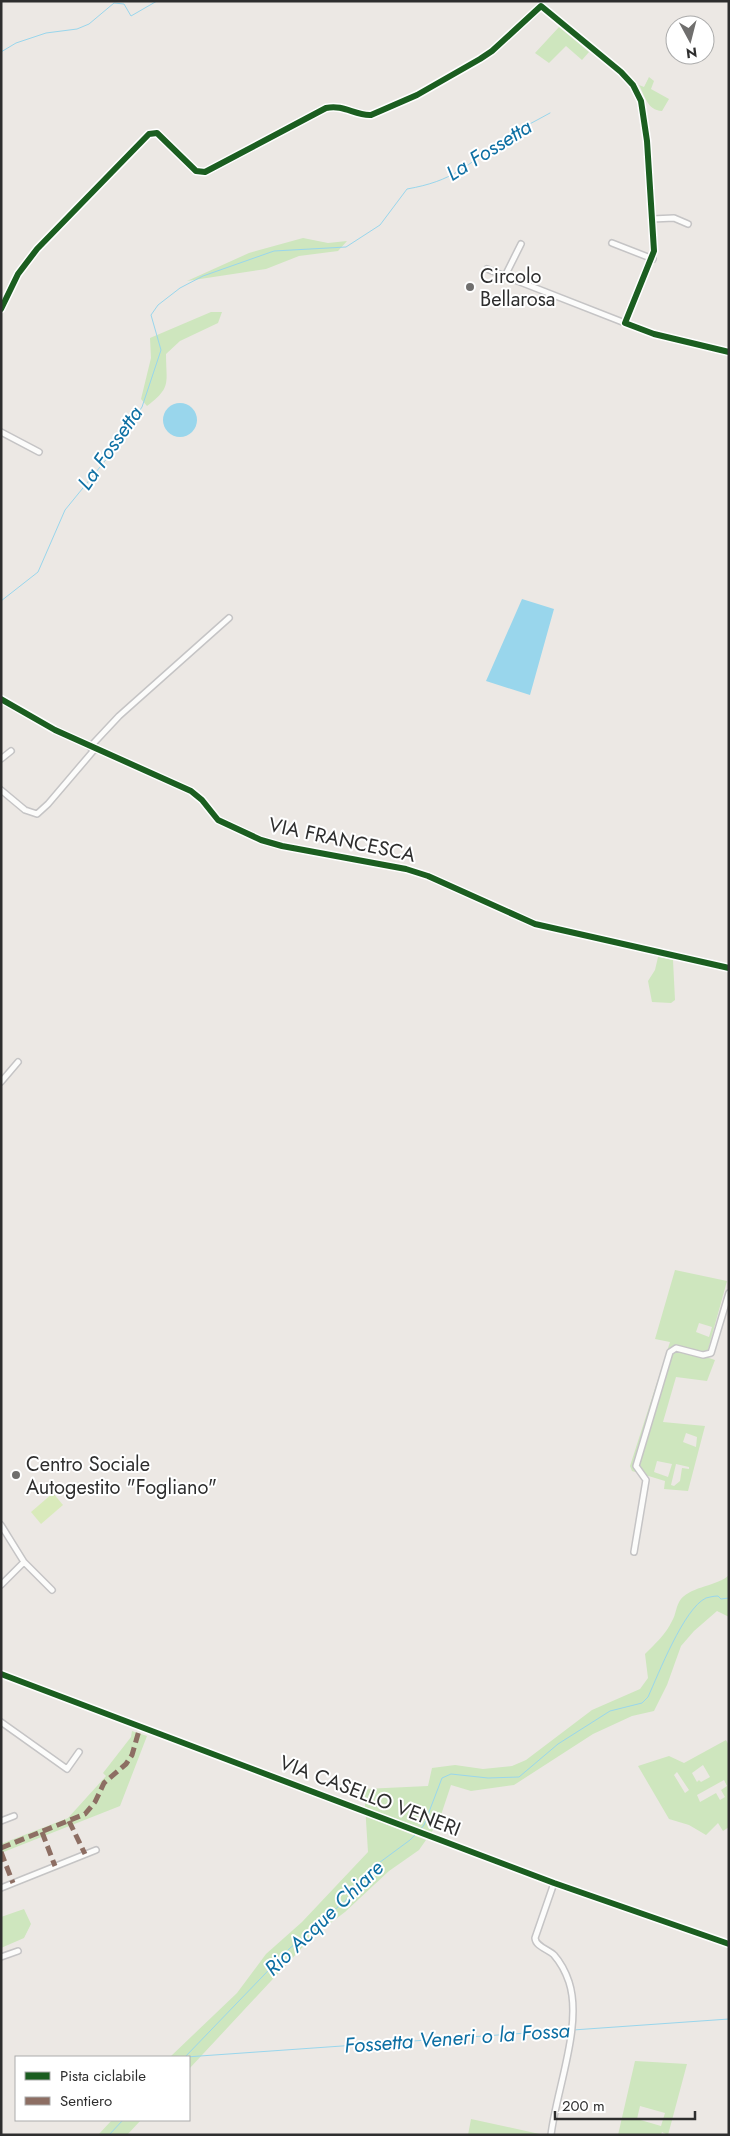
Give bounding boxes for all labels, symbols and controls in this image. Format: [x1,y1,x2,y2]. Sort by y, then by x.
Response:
north arrow [665,15,715,65]
text: N [685,42,698,64]
water label: La Fossetta [440,112,538,188]
place label: Circolo Bellarosa [480,262,555,314]
marker: Circolo Bellarosa [464,281,476,293]
water label: La Fossetta [70,400,150,496]
street label: VIA FRANCESCA [266,810,419,870]
place label: Centro Sociale Autogestito "Fogliano" [26,1450,217,1502]
marker: Centro Sociale Autogestito "Fogliano" [10,1469,22,1481]
street label: VIA CASELLO VENERI [275,1748,465,1844]
water label: Rio Acque Chiare [258,1853,391,1983]
water label: Fossetta Veneri o la Fossa [343,2015,571,2061]
legend [15,2056,190,2121]
text: Pista ciclabile [60,2065,146,2087]
scale bar [555,2088,695,2120]
text: Sentiero [60,2090,112,2112]
text: 200 m [562,2095,605,2117]

